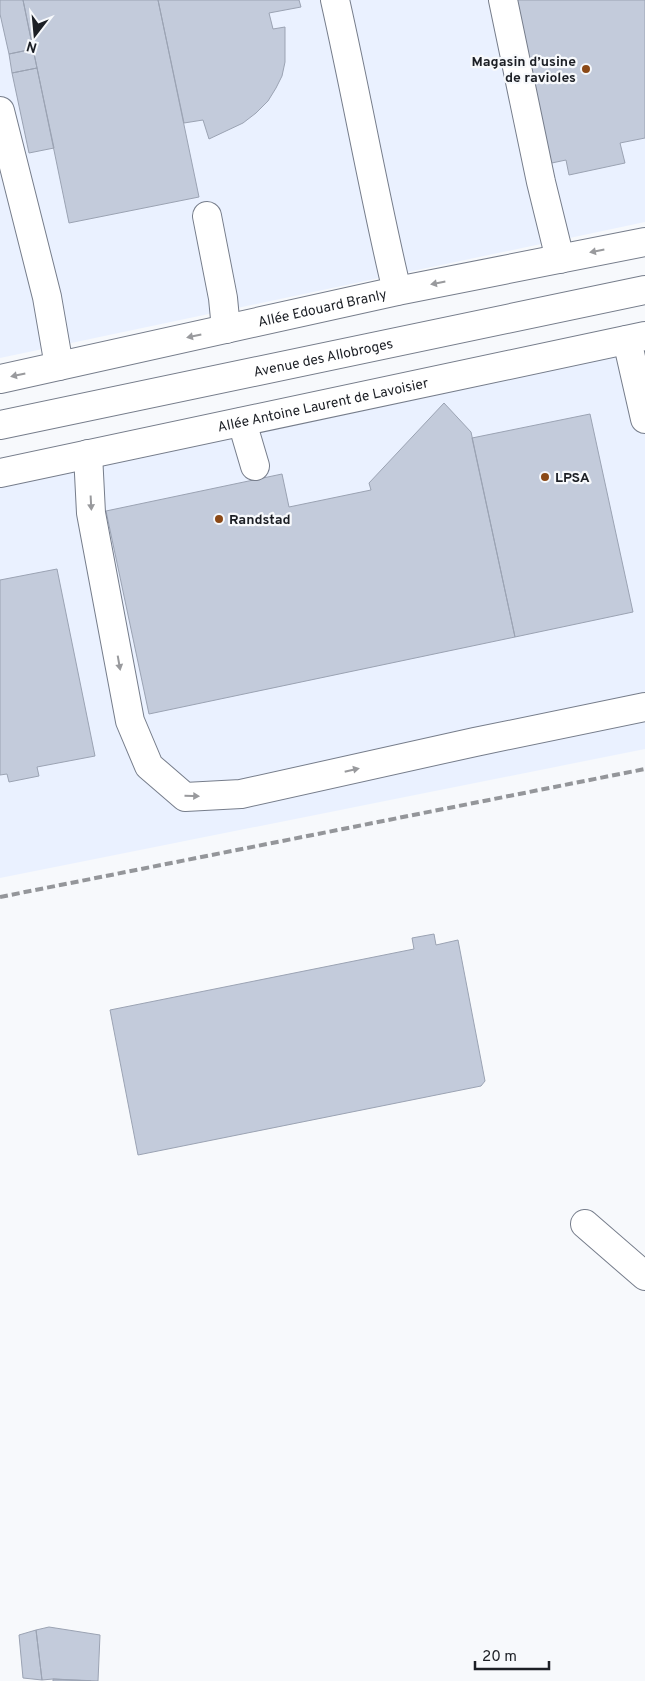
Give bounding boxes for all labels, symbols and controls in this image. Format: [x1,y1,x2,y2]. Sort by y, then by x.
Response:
north arrow [10,10,60,60]
text: N [25,36,39,56]
place label: Magasin d’usine de ravioles [471,54,576,87]
marker: Magasin d’usine de ravioles [580,63,592,75]
one-way arrow [589,248,605,256]
one-way arrow [429,280,445,288]
street label: Allée Edouard Branly [256,287,389,332]
one-way arrow [186,332,201,340]
street label: Avenue des Allobroges [252,336,395,382]
one-way arrow [10,371,25,379]
street label: Allée Antoine Laurent de Lavoisier [216,375,431,437]
place label: LPSA [555,470,590,487]
marker: LPSA [539,471,551,483]
one-way arrow [87,495,95,511]
place label: Randstad [229,512,291,529]
marker: Randstad [213,513,225,525]
one-way arrow [116,655,124,671]
one-way arrow [344,766,359,774]
one-way arrow [185,793,201,801]
scale bar [475,1638,549,1670]
text: 20 m [482,1648,517,1667]

